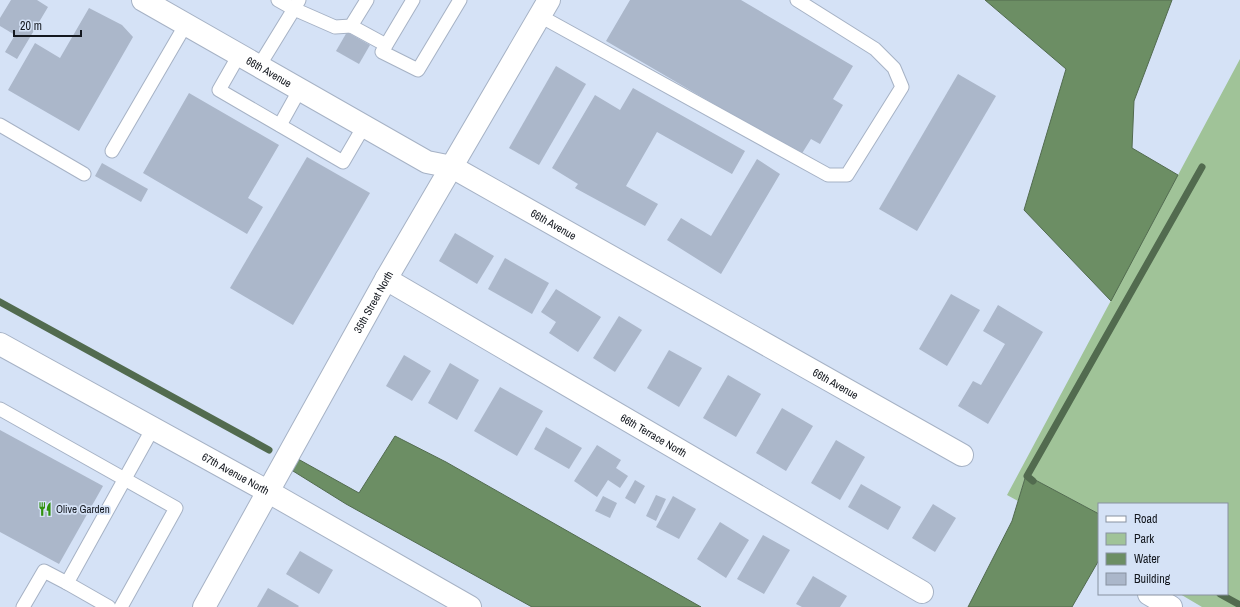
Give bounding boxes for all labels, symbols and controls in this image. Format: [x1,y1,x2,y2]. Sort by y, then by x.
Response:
scale bar [14,12,81,38]
text: 20 m [20,18,42,34]
street label: 66th Avenue [244,53,294,90]
street label: 66th Avenue [528,206,579,243]
street label: 35th Street North [350,268,396,335]
street label: 66th Avenue [810,365,861,402]
street label: 66th Terrace North [618,410,690,460]
street label: 67th Avenue North [200,450,272,498]
restaurant icon: Olive Garden [37,501,53,517]
place label: Olive Garden [56,502,110,516]
legend [1098,503,1228,595]
text: Road [1134,511,1158,527]
text: Park [1134,531,1154,547]
text: Water [1134,551,1161,567]
text: Building [1134,571,1171,587]

